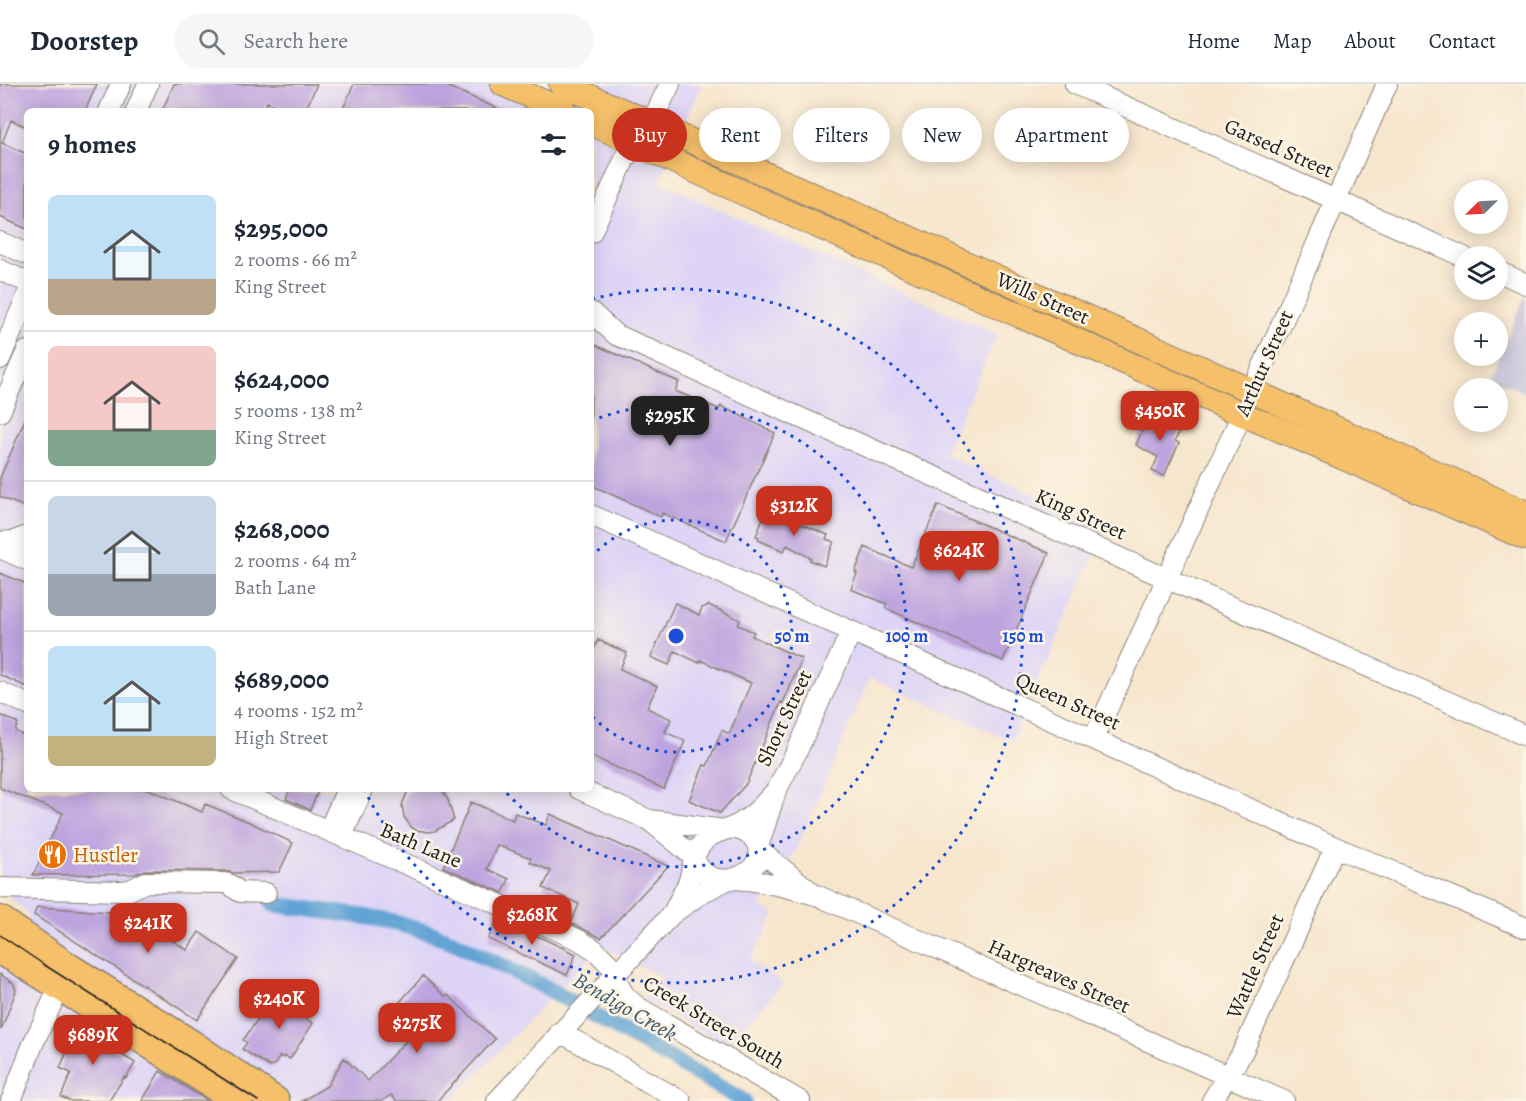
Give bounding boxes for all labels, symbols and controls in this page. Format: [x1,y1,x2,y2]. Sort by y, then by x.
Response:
search box [174,14,594,68]
text: Doorstep [30,22,138,60]
icon: search [195,25,228,58]
text: Search here [243,26,348,56]
text: Home [1187,27,1240,55]
text: Map [1273,27,1311,55]
text: About [1344,27,1396,55]
text: Contact [1429,27,1496,55]
chip: Buy [612,108,687,162]
chip: Rent [699,108,781,162]
chip: Filters [793,108,890,162]
chip: New [902,108,982,162]
chip: Apartment [994,108,1129,162]
street label: Garsed Street [1220,112,1338,185]
text: 9 homes [48,127,137,162]
icon: filters [537,128,570,161]
north arrow [1454,180,1508,234]
map controls [1454,180,1508,432]
text: $295,000 [234,211,328,246]
icon: home [96,219,168,291]
text: 2 rooms · 66 m² [234,246,357,273]
button: layers [1454,246,1508,300]
street label: Wills Street [991,265,1094,331]
text: King Street [234,273,326,300]
street label: Arthur Street [1228,306,1300,421]
button: + [1454,312,1508,366]
text: $624,000 [234,362,329,397]
icon: home [96,370,168,442]
button: − [1454,378,1508,432]
pin: $450K [1118,391,1202,442]
pin: $295K [628,396,712,447]
text: 5 rooms · 138 m² [234,397,363,424]
text: $450K [1135,397,1185,424]
text: $295K [645,402,695,429]
text: King Street [234,424,326,451]
street label: King Street [1031,481,1131,547]
pin: $312K [752,486,836,537]
text: $312K [770,492,818,519]
text: $268,000 [234,512,330,547]
icon: home [96,520,168,592]
pin: $624K [917,531,1001,582]
text: $624K [934,537,984,564]
text: 2 rooms · 64 m² [234,547,357,574]
text: Bath Lane [234,574,316,601]
text: 50 m [775,624,809,648]
text: 100 m [886,624,928,648]
text: 150 m [1002,624,1044,648]
centre of rings [666,626,686,646]
text: $689,000 [234,662,329,697]
street label: Short Street [749,665,819,771]
street label: Queen Street [1011,665,1125,737]
icon: home [96,670,168,742]
text: 4 rooms · 152 m² [234,697,363,724]
text: High Street [234,724,328,751]
street label: Bath Lane [376,815,466,875]
restaurant icon: Hustler [36,839,68,871]
place label: Hustler [73,841,138,869]
pin: $268K [490,895,574,946]
text: $268K [506,901,558,928]
pin: $241K [106,903,190,954]
text: $241K [124,909,172,936]
street label: Wattle Street [1219,909,1291,1024]
street label: Hargreaves Street [983,932,1135,1020]
water label: Bendigo Creek [568,965,683,1049]
street label: Creek Street South [638,969,790,1075]
pin: $240K [237,979,321,1030]
text: $240K [253,985,305,1012]
pin: $275K [375,1003,459,1054]
text: $275K [392,1009,442,1036]
pin: $689K [51,1015,135,1066]
text: $689K [68,1021,118,1048]

